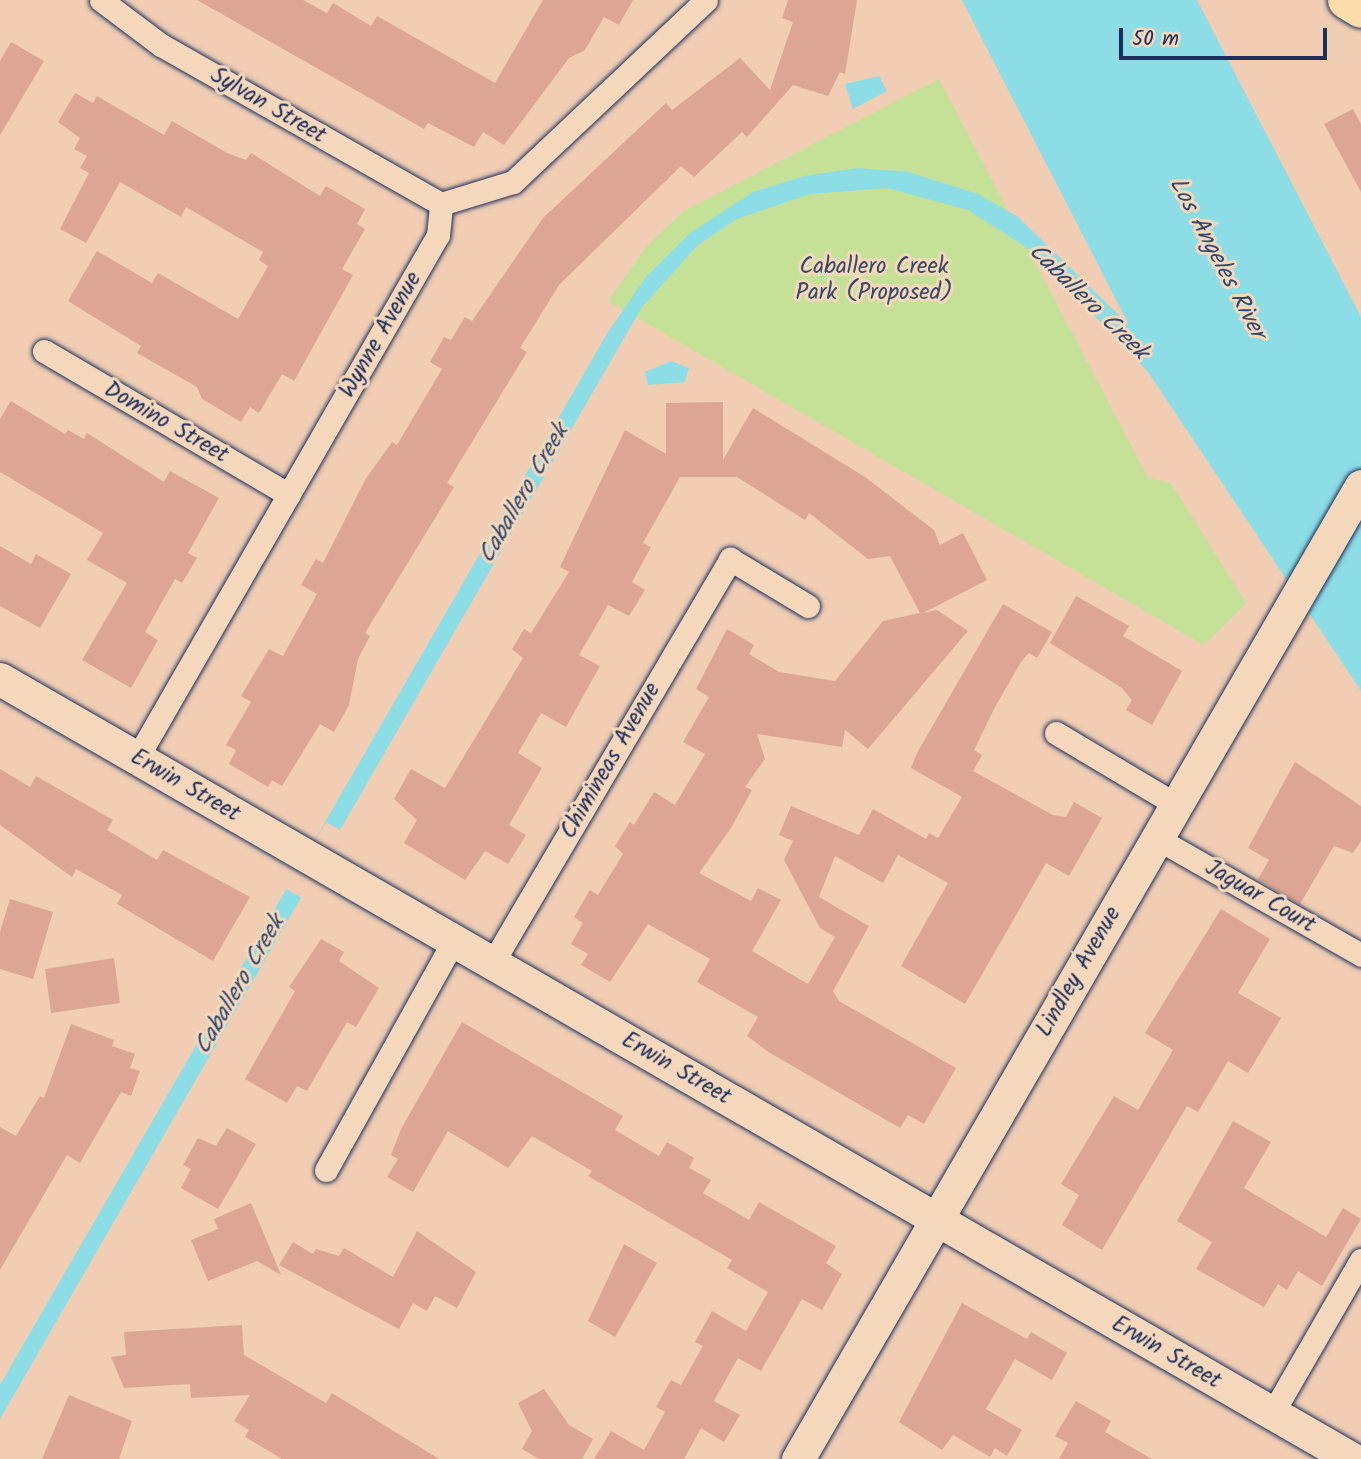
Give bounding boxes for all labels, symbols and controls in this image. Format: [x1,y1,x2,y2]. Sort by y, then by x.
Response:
scale bar [1123,14,1331,58]
text: 50 m [1132,23,1179,56]
street label: Sylvan Street [205,62,331,150]
water label: Los Angeles River [1162,172,1272,344]
water label: Caballero Creek [1022,238,1154,366]
park label: Caballero Creek Park (Proposed) [795,253,953,307]
street label: Wynne Avenue [334,267,428,403]
street label: Domino Street [99,376,233,470]
water label: Caballero Creek [473,419,575,569]
street label: Chimineas Avenue [555,678,667,844]
street label: Erwin Street [125,744,245,828]
street label: Jaguar Court [1200,854,1320,940]
street label: Lindley Avenue [1031,902,1127,1042]
water label: Caballero Creek [189,910,291,1060]
street label: Erwin Street [616,1027,736,1111]
street label: Erwin Street [1106,1311,1226,1395]

